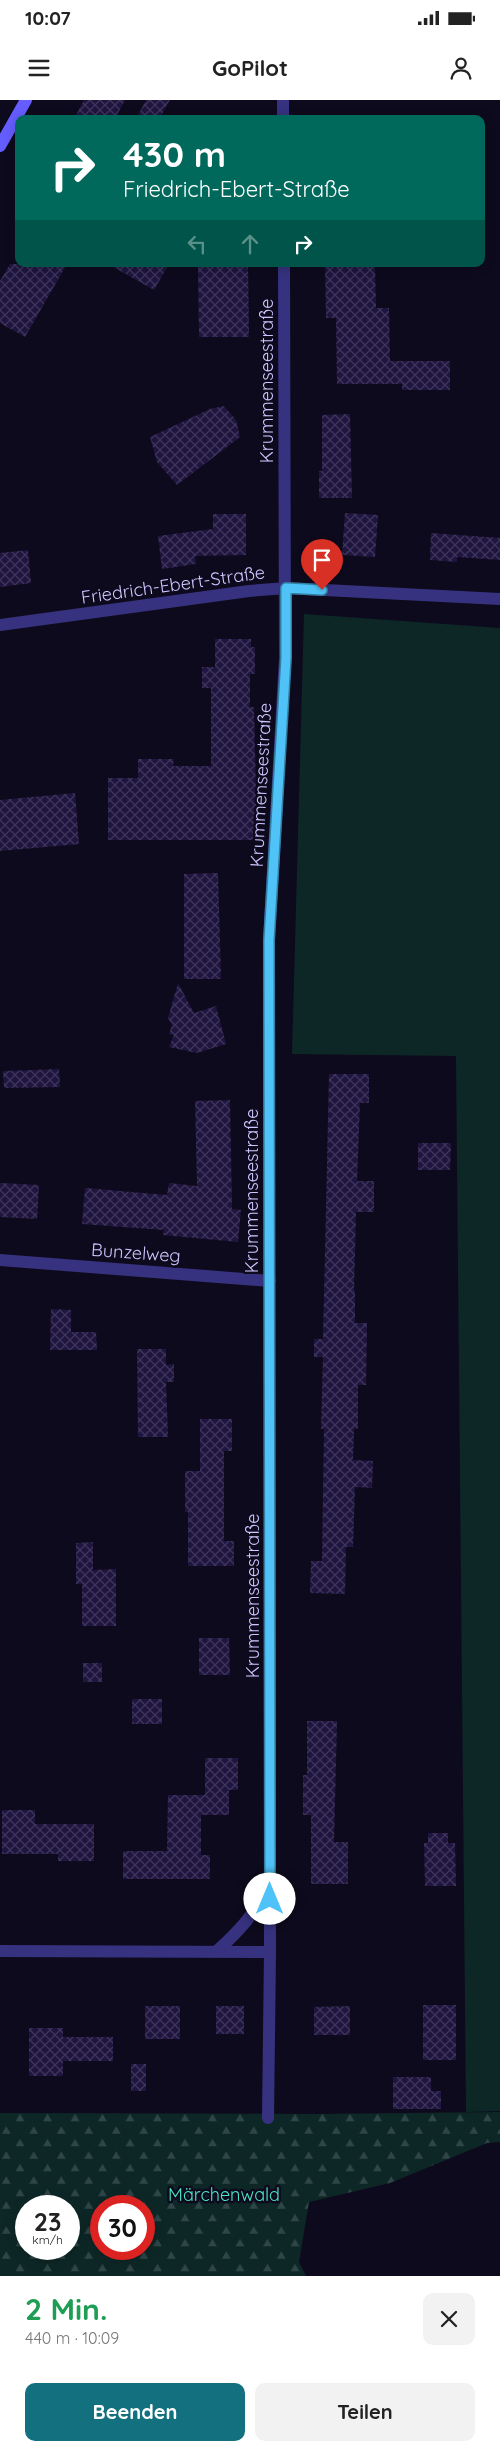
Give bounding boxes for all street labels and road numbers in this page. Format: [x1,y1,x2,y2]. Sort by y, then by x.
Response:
street label: Krummenseestraße [255,299,278,463]
street label: Friedrich-Ebert-Straße [79,560,266,609]
street label: Krummenseestraße [245,702,276,868]
street label: Krummenseestraße [240,1109,263,1273]
street label: Bunzelweg [90,1238,182,1267]
street label: Krummenseestraße [241,1514,264,1678]

